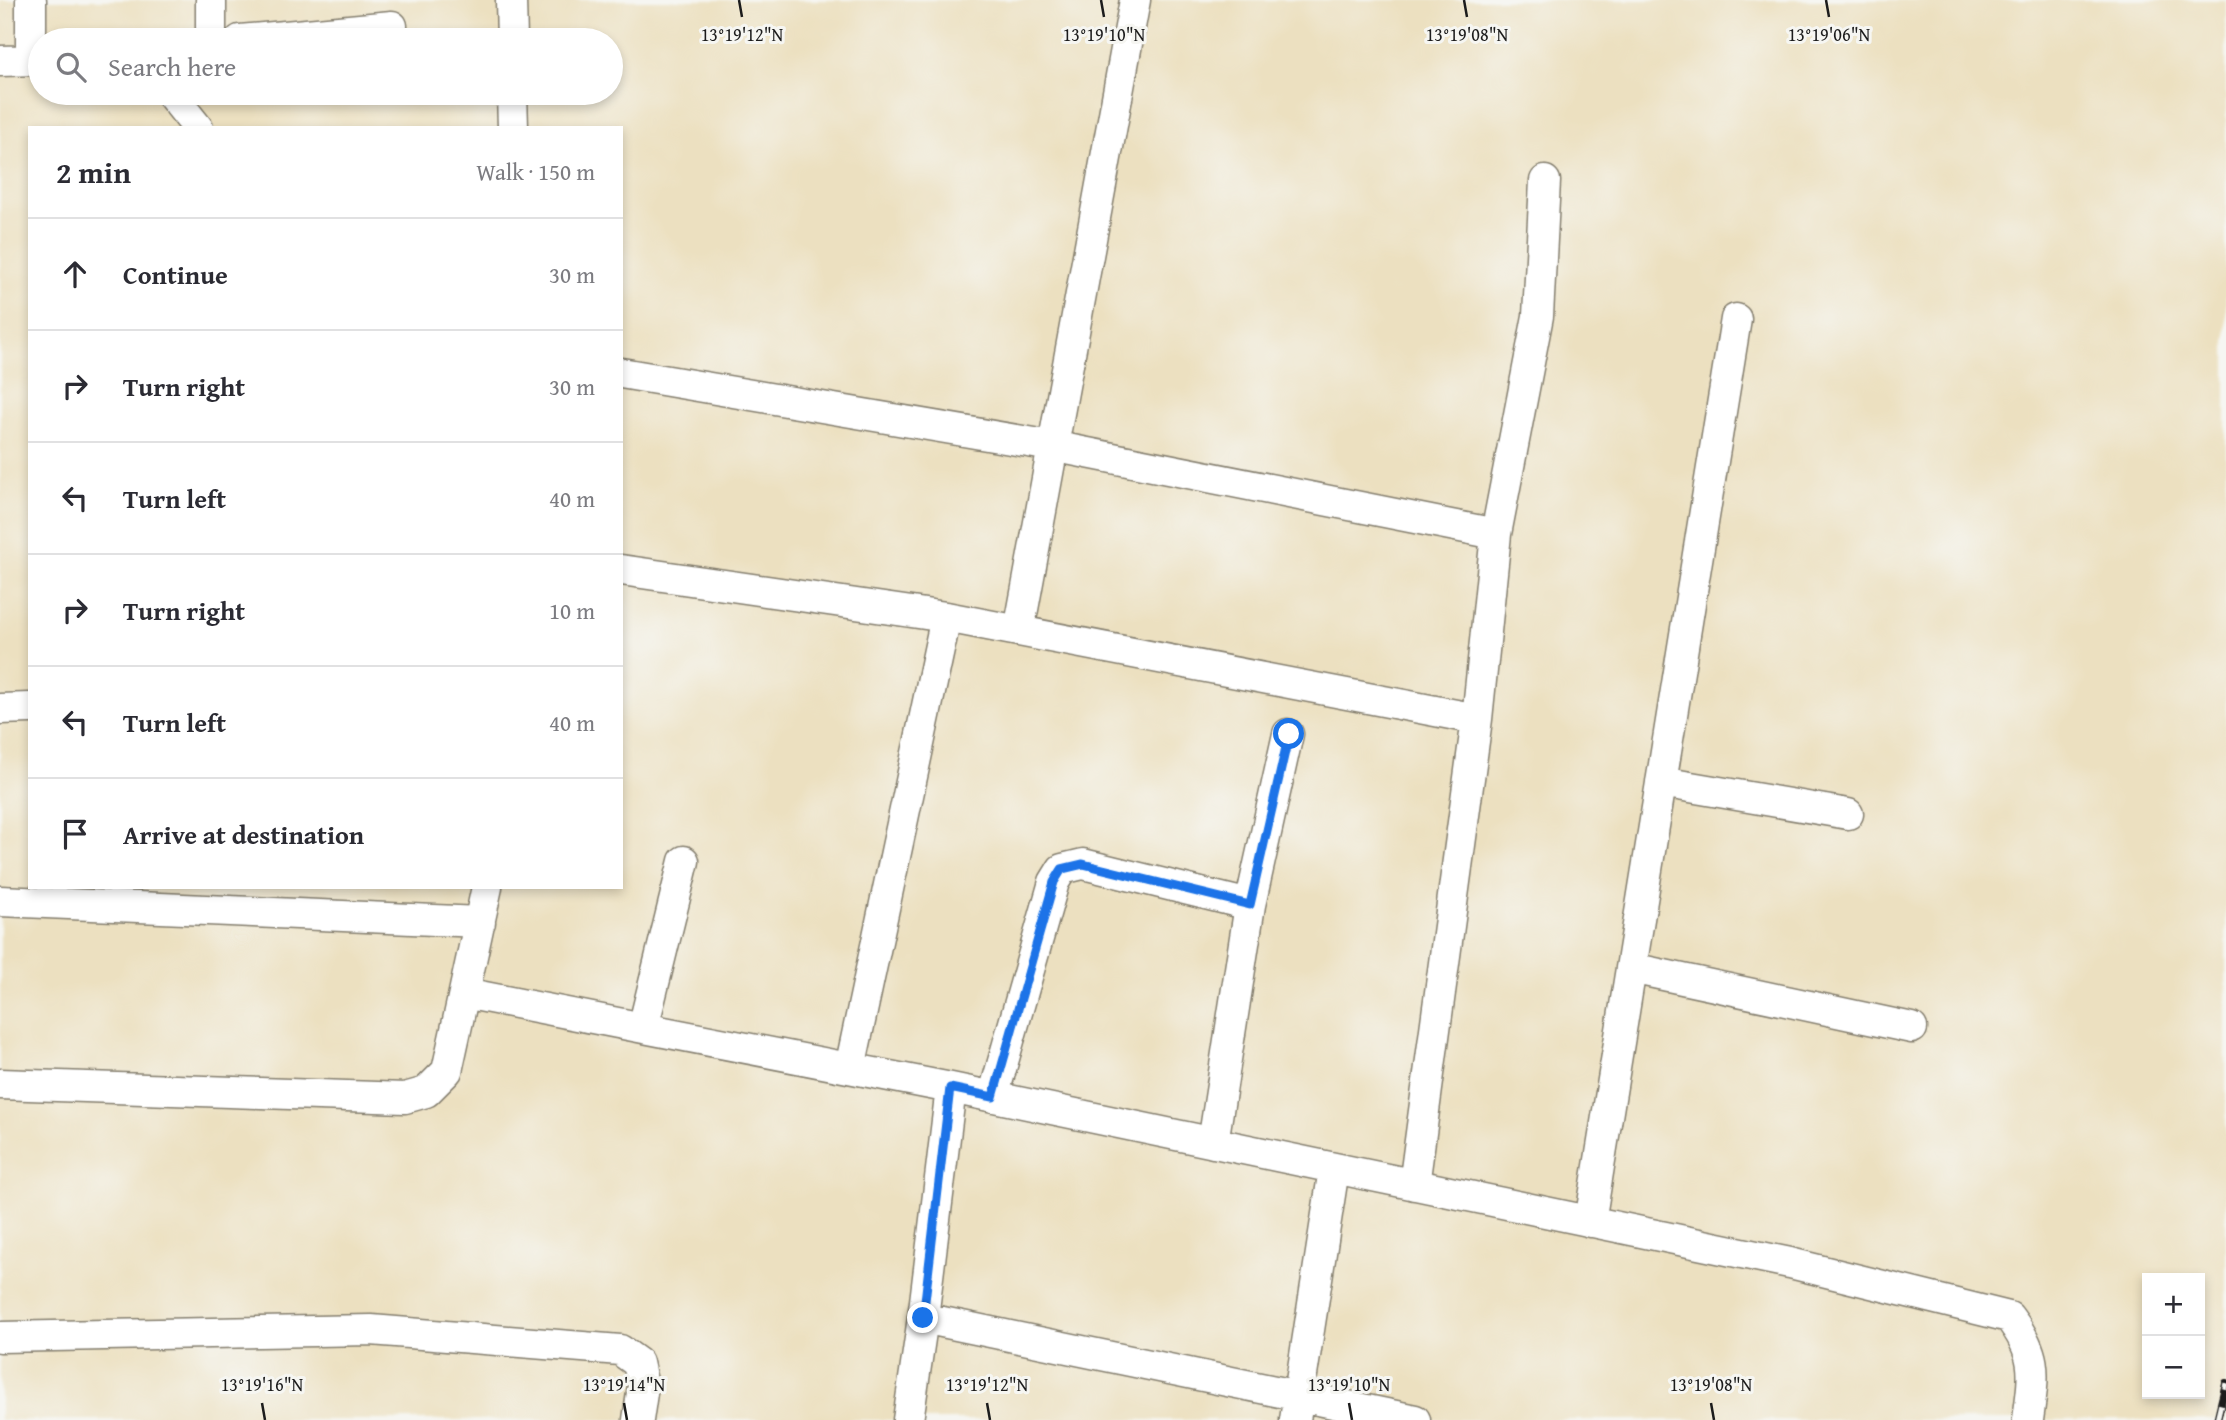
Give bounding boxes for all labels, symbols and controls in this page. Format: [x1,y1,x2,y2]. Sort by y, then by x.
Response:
text: 13°19'12"N [701,21,784,48]
text: 13°19'10"N [1063,21,1146,48]
text: 13°19'08"N [1426,21,1509,48]
text: 13°19'06"N [1788,21,1871,48]
search box [28,28,623,105]
text: Search here [108,47,236,86]
icon: search [52,48,90,86]
text: 2 min [56,150,131,194]
text: Walk · 150 m [476,155,595,188]
icon: ahead [56,255,94,293]
text: Continue [123,255,228,294]
text: 30 m [549,258,595,291]
icon: right [56,367,94,405]
text: Turn right [123,367,245,406]
text: 30 m [549,370,595,403]
icon: left [56,479,94,517]
text: Turn left [123,479,226,518]
text: 40 m [549,482,595,515]
icon: right [56,591,94,629]
text: Turn right [123,591,245,630]
text: 10 m [549,594,595,627]
icon: left [56,703,94,741]
text: Turn left [123,703,226,742]
text: 40 m [549,706,595,739]
route start [1273,718,1304,749]
icon: arrive [56,815,94,853]
text: Arrive at destination [123,815,364,854]
map controls [2142,1273,2205,1399]
button: + [2142,1273,2205,1336]
route end [907,1302,938,1333]
button: − [2142,1336,2205,1399]
text: 13°19'16"N [221,1371,304,1398]
text: 13°19'14"N [583,1371,666,1398]
text: 13°19'12"N [946,1371,1029,1398]
text: 13°19'10"N [1308,1371,1391,1398]
text: 13°19'08"N [1670,1371,1753,1398]

